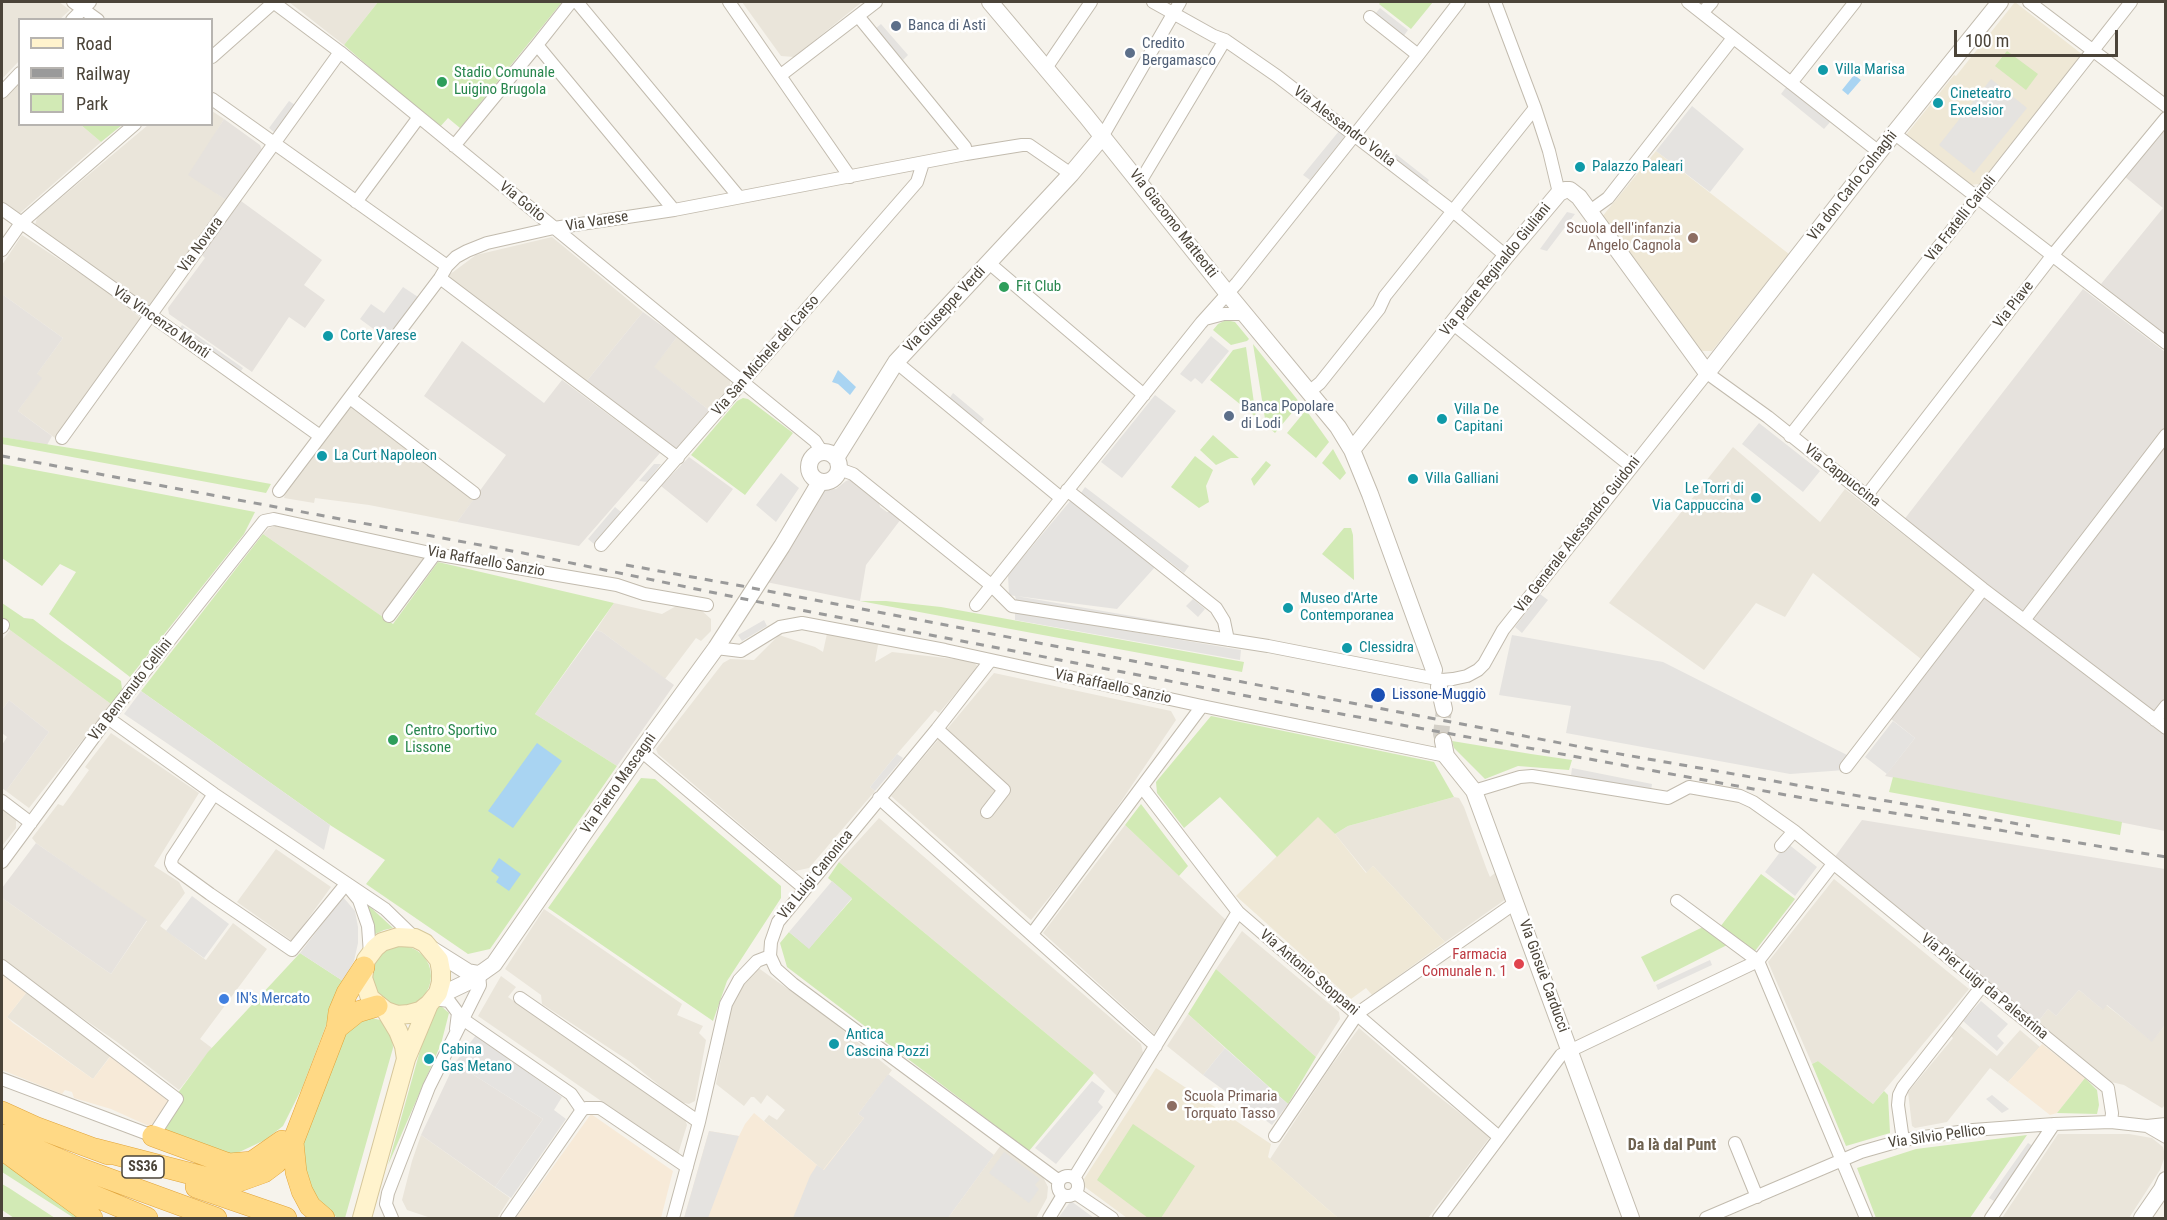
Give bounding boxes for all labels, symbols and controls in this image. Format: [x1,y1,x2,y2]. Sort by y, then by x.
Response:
place label: Banca di Asti [908,17,986,35]
legend [18,18,213,126]
scale bar [1957,18,2120,56]
marker: Banca di Asti [889,19,903,33]
text: 100 m [1965,30,2009,51]
text: Road [76,33,112,54]
place label: Credito Bergamasco [1142,35,1216,70]
marker: Credito Bergamasco [1123,46,1137,60]
place label: Villa Marisa [1835,61,1905,79]
text: Railway [76,63,130,84]
marker: Villa Marisa [1816,63,1830,77]
place label: Stadio Comunale Luigino Brugola [454,64,555,99]
marker: Stadio Comunale Luigino Brugola [435,75,449,89]
street label: Via Alessandro Volta [1289,83,1399,171]
place label: Cineteatro Excelsior [1950,85,2011,120]
text: Park [76,93,108,114]
marker: Cineteatro Excelsior [1931,96,1945,110]
street label: Via don Carlo Colnaghi [1804,127,1902,245]
place label: Palazzo Paleari [1592,158,1683,176]
marker: Palazzo Paleari [1573,160,1587,174]
street label: Via Giacomo Matteotti [1125,166,1221,282]
street label: Via Fratelli Cairoli [1922,172,2000,266]
street label: Via Goito [495,178,549,226]
street label: Via padre Reginaldo Giuliani [1437,200,1555,340]
street label: Via Varese [564,208,630,236]
street label: Via Novara [175,214,227,276]
place label: Scuola dell'infanzia Angelo Cagnola [1566,220,1681,255]
marker: Scuola dell'infanzia Angelo Cagnola [1686,231,1700,245]
street label: Via Giuseppe Verdi [900,263,990,357]
place label: Fit Club [1016,278,1061,296]
street label: Via Piave [1990,278,2038,332]
marker: Fit Club [997,280,1011,294]
street label: Via Vincenzo Monti [109,283,213,363]
street label: Via San Michele del Carso [709,292,823,420]
place label: Corte Varese [340,327,416,345]
marker: Corte Varese [321,329,335,343]
place label: Banca Popolare di Lodi [1241,398,1334,433]
place label: Villa De Capitani [1454,401,1503,436]
marker: Banca Popolare di Lodi [1222,409,1236,423]
marker: Villa De Capitani [1435,412,1449,426]
street label: Via Cappuccina [1800,441,1884,511]
place label: La Curt Napoleon [334,447,437,465]
marker: La Curt Napoleon [315,449,329,463]
street label: Via Generale Alessandro Guidoni [1511,453,1645,617]
place label: Villa Galliani [1425,470,1499,488]
marker: Villa Galliani [1406,472,1420,486]
place label: Le Torri di Via Cappuccina [1652,480,1744,515]
marker: Le Torri di Via Cappuccina [1749,491,1763,505]
street label: Via Raffaello Sanzio [426,543,546,581]
place label: Museo d'Arte Contemporanea [1300,590,1394,625]
marker: Museo d'Arte Contemporanea [1281,601,1295,615]
street label: Via Benvenuto Cellini [86,635,176,745]
place label: Clessidra [1359,639,1414,657]
marker: Clessidra [1340,641,1354,655]
street label: Via Raffaello Sanzio [1053,666,1173,708]
marker: Lissone-Muggiò [1369,686,1387,704]
place label: Lissone-Muggiò [1392,686,1486,704]
place label: Centro Sportivo Lissone [405,722,497,757]
street label: Via Pietro Mascagni [578,730,660,838]
marker: Centro Sportivo Lissone [386,733,400,747]
street label: Via Luigi Canonica [775,827,857,923]
street label: Via Giosuè Carducci [1514,917,1572,1035]
street label: Via Antonio Stoppani [1256,926,1362,1020]
street label: Via Pier Luigi da Palestrina [1917,930,2051,1044]
place label: Farmacia Comunale n. 1 [1422,946,1507,981]
marker: Farmacia Comunale n. 1 [1512,957,1526,971]
place label: IN's Mercato [236,990,310,1008]
marker: IN's Mercato [217,992,231,1006]
place label: Antica Cascina Pozzi [846,1026,929,1061]
marker: Antica Cascina Pozzi [827,1037,841,1051]
place label: Cabina Gas Metano [441,1041,512,1076]
marker: Cabina Gas Metano [422,1052,436,1066]
place label: Scuola Primaria Torquato Tasso [1184,1088,1278,1123]
marker: Scuola Primaria Torquato Tasso [1165,1099,1179,1113]
street label: Via Silvio Pellico [1887,1121,1987,1153]
district label: Da là dal Punt [1628,1136,1716,1156]
road number: SS36 [122,1156,164,1178]

